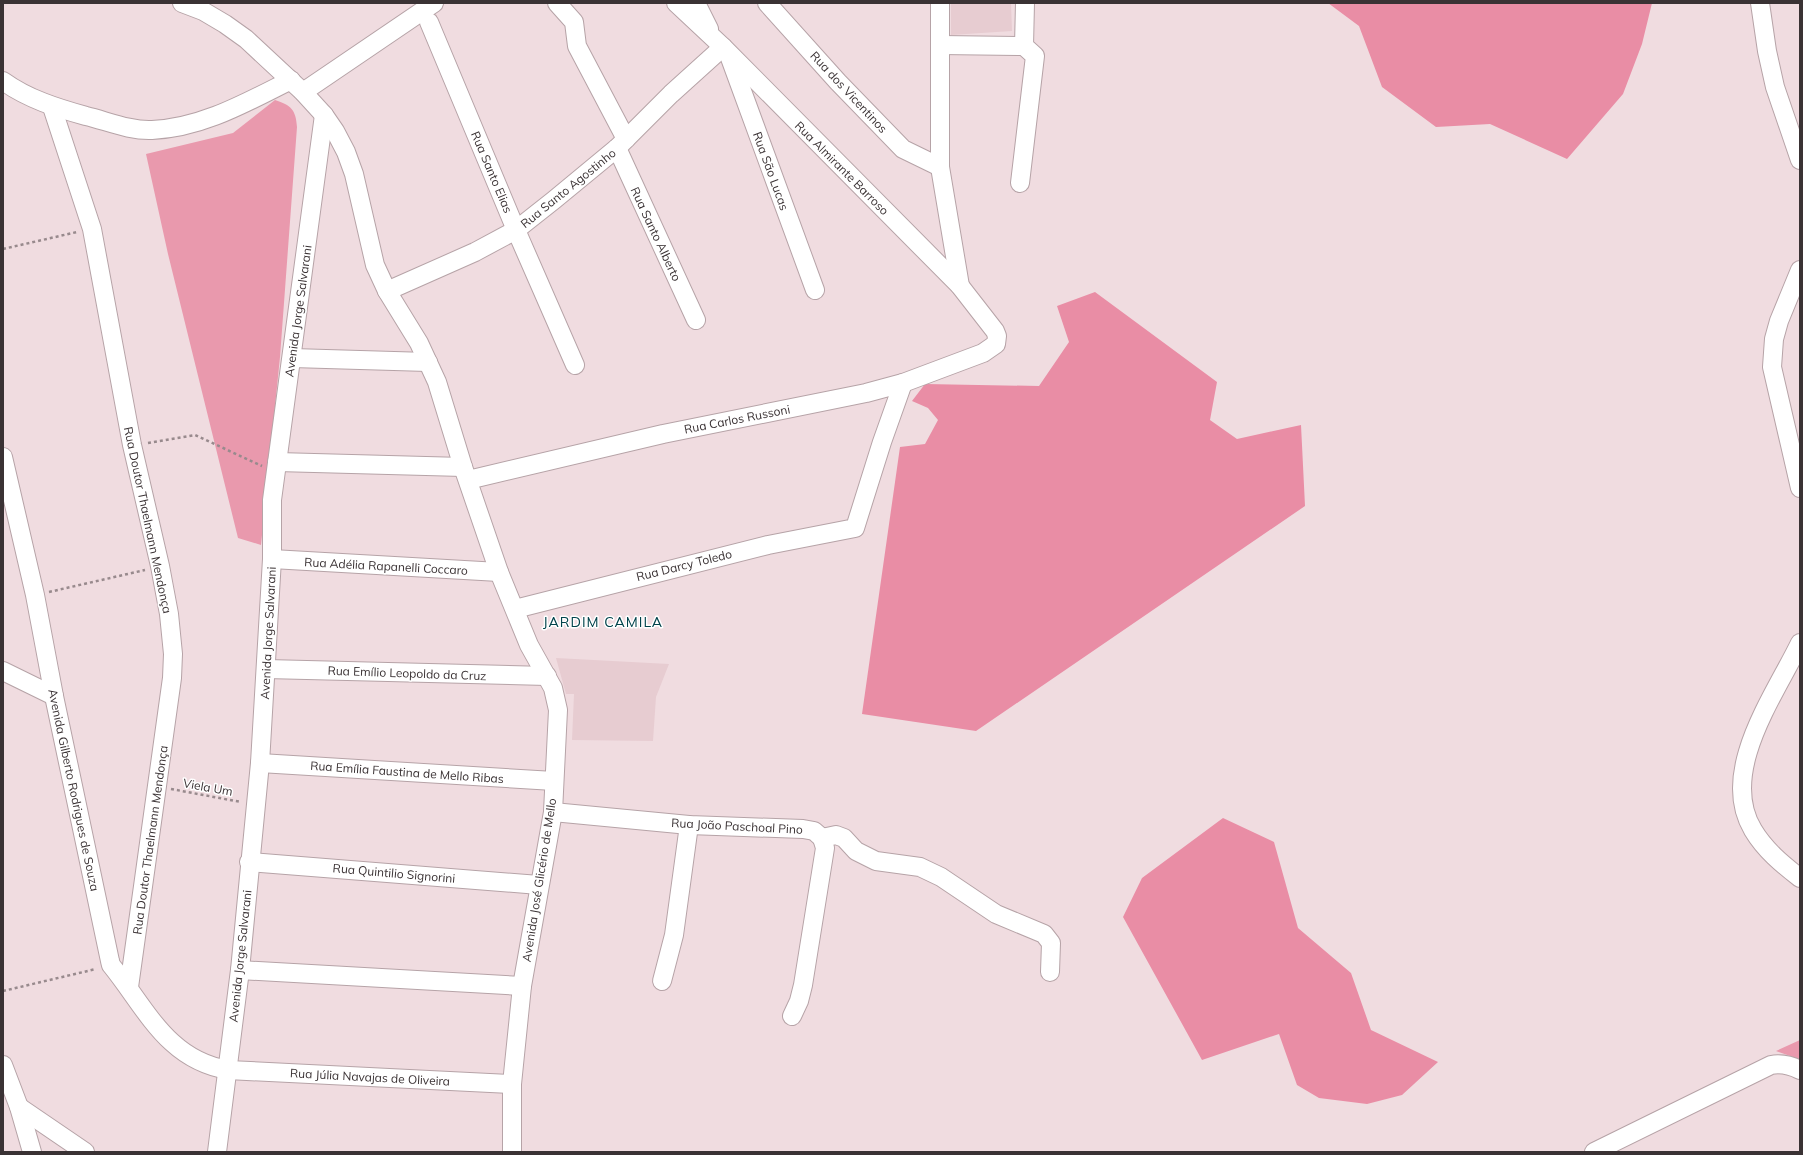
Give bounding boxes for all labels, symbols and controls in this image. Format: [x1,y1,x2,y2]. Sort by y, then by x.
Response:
street label: Rua dos Vicentinos [807,48,891,136]
street label: Rua Almirante Barroso [792,118,892,218]
street label: Rua Santo Elias [468,129,516,215]
street label: Rua São Lucas [750,130,792,212]
street label: Rua Santo Agostinho [517,145,619,231]
street label: Rua Santo Alberto [628,184,685,284]
street label: Avenida Jorge Salvarani [281,244,315,378]
street label: Rua Carlos Russoni [683,401,791,437]
street label: Rua Doutor Thaelmann Mendonça [121,425,175,615]
street label: Rua Darcy Toledo [635,546,734,584]
street label: Rua Adélia Rapanelli Coccaro [304,554,468,578]
street label: Avenida Jorge Salvarani [257,566,279,700]
district label: JARDIM CAMILA [543,613,663,631]
street label: Rua Emílio Leopoldo da Cruz [327,663,487,683]
street label: Avenida Gilberto Rodrigues de Souza [45,687,103,893]
street label: Rua Doutor Thaelmann Mendonça [129,745,171,935]
street label: Rua Emília Faustina de Mello Ribas [310,758,504,786]
street label: Viela Um [182,775,234,799]
street label: Avenida José Glicério de Mello [519,797,559,963]
street label: Rua João Paschoal Pino [671,815,803,837]
street label: Rua Quintilio Signorini [332,860,456,886]
street label: Avenida Jorge Salvarani [226,889,254,1023]
street label: Rua Júlia Navajas de Oliveira [290,1065,450,1089]

